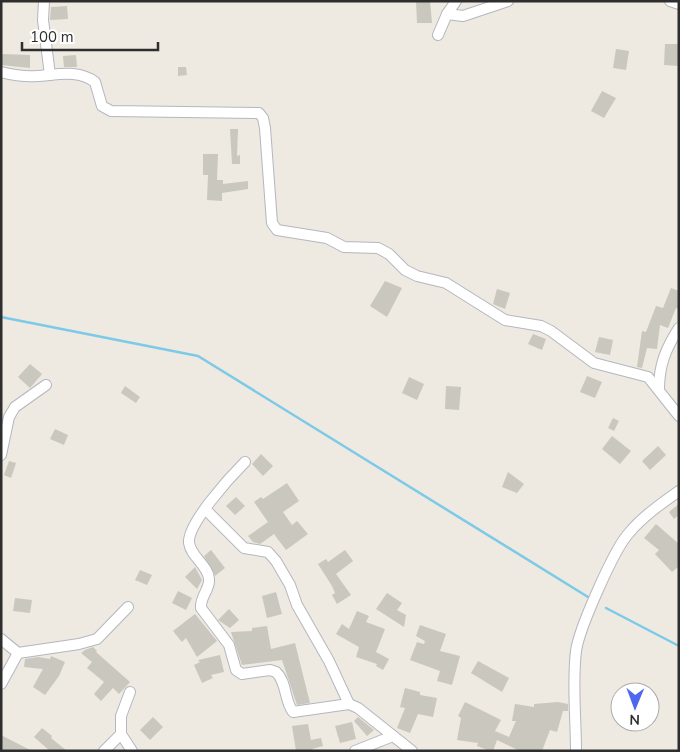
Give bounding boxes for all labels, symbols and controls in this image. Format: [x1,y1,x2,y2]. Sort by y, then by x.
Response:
scale bar [22,20,159,52]
text: 100 m [30,27,74,47]
north arrow [610,682,660,732]
text: N [629,710,640,729]

